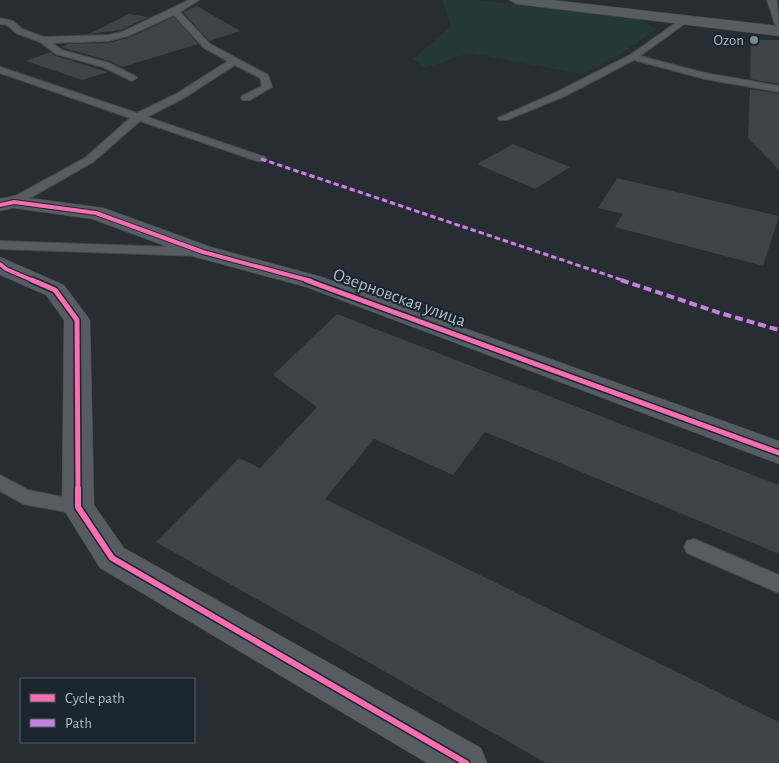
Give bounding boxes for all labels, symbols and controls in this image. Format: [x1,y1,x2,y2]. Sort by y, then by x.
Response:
place label: Ozon [714,33,744,48]
marker: Ozon [748,34,760,46]
street label: Озерновская улица [330,266,468,330]
legend [20,678,195,743]
text: Cycle path [65,691,125,706]
text: Path [65,716,92,731]

